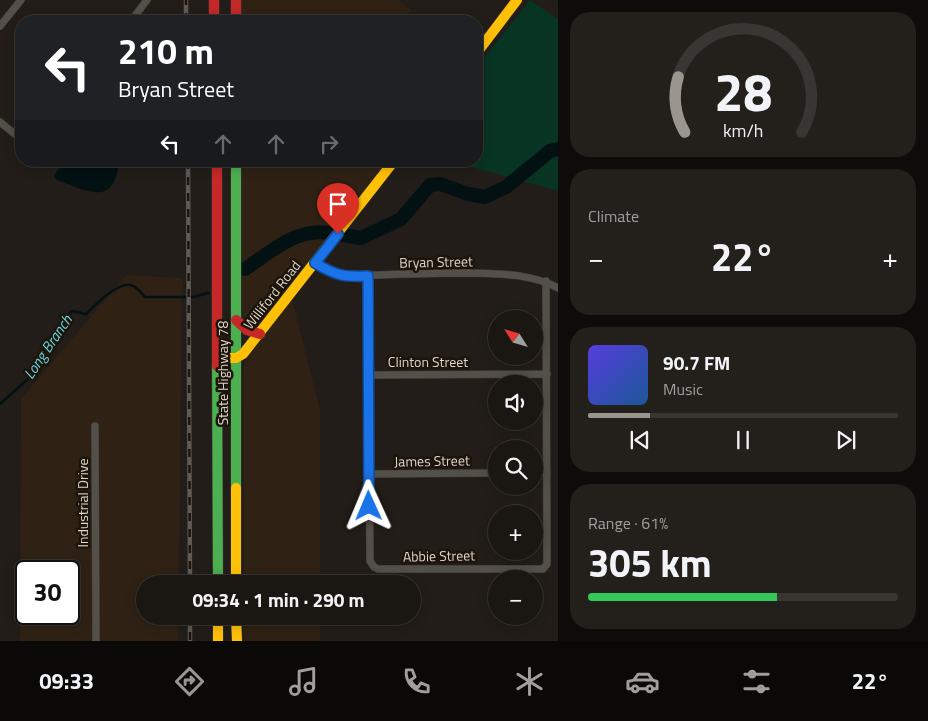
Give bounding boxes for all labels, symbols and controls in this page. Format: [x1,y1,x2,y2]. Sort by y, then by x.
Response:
text: 210 m [118,24,214,78]
icon: left [35,35,100,100]
text: 28 [714,52,772,131]
text: Bryan Street [118,72,234,106]
text: km/h [723,117,763,144]
icon: left [156,130,184,158]
icon: ahead [209,130,237,158]
icon: ahead [262,130,290,158]
icon: right [315,130,343,158]
pin [317,183,359,234]
icon: arrive [324,190,352,218]
text: Climate [588,204,639,228]
text: 22° [711,228,775,286]
text: − [588,236,604,279]
text: + [882,236,898,279]
street label: Bryan Street [399,250,473,273]
street label: Williford Road [238,256,305,334]
water label: Long Branch [18,310,78,384]
north arrow [488,310,542,365]
map controls [488,310,543,625]
street label: State Highway 78 [212,321,233,425]
text: 90.7 FM [663,348,730,377]
street label: Clinton Street [388,351,468,372]
button: sound [488,375,543,430]
text: Music [663,377,703,401]
icon: previous [626,426,654,454]
icon: pause [729,426,757,454]
icon: next [832,426,860,454]
button: search [488,440,543,495]
street label: James Street [394,449,470,472]
street label: Industrial Drive [72,458,93,548]
position arrow [342,479,394,531]
button: + [488,505,543,560]
text: Range · 61% [588,511,668,535]
text: 305 km [588,534,712,592]
street label: Abbie Street [403,544,475,567]
speed limit sign: 30 [15,560,80,625]
button: − [488,570,543,625]
text: 09:34 · 1 min · 290 m [192,585,365,614]
text: 09:33 [39,664,94,698]
icon: directions [172,664,207,699]
icon: music [286,664,321,699]
icon: phone [399,664,434,699]
icon: climate [512,664,547,699]
icon: car [625,664,660,699]
icon: filters [739,664,774,699]
text: 22° [852,664,889,698]

